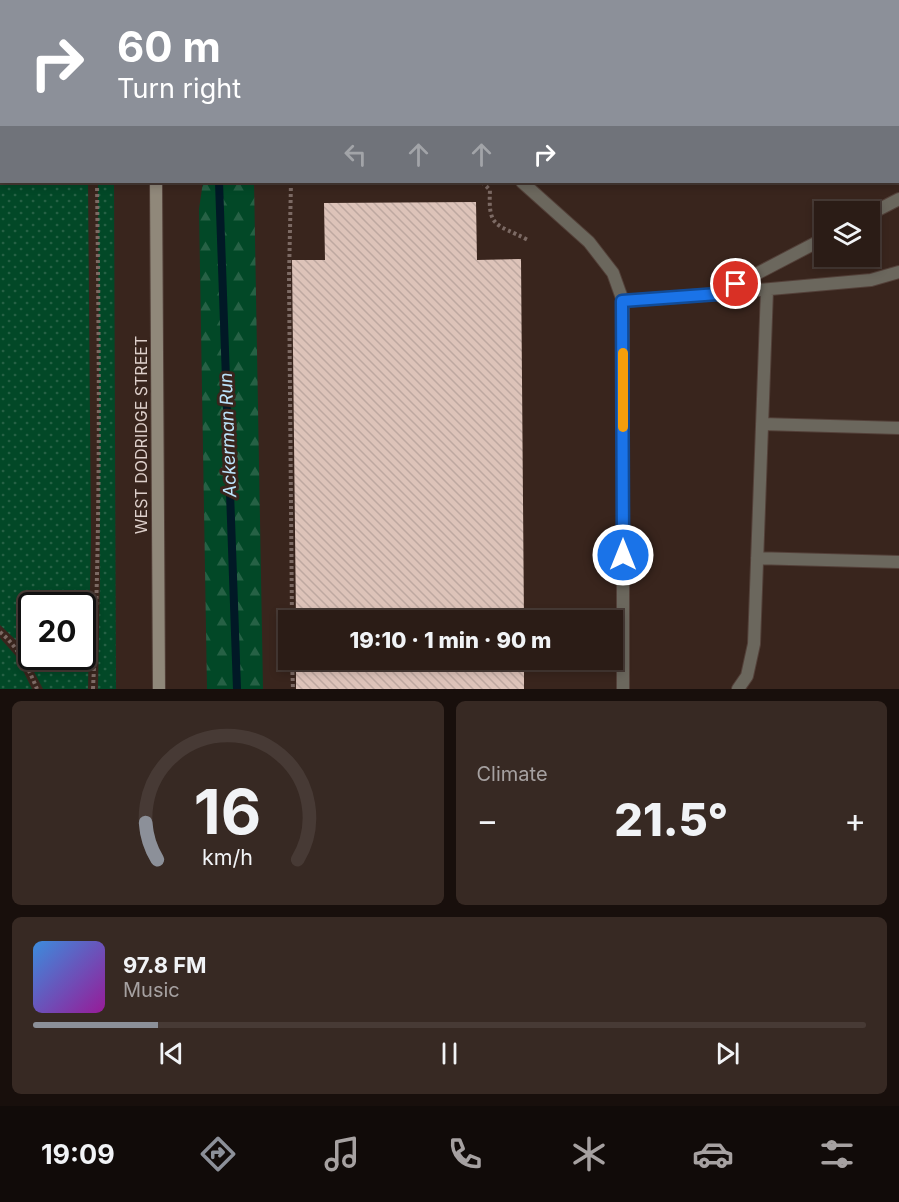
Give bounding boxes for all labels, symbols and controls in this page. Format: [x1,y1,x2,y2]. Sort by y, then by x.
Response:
text: 60 m [117,21,221,72]
icon: right [18,24,96,102]
text: Turn right [117,72,241,105]
icon: left [339,138,372,171]
icon: ahead [402,138,435,171]
icon: ahead [465,138,498,171]
icon: right [528,138,561,171]
map controls [814,201,880,267]
button: layers [814,201,880,267]
pin [710,258,761,309]
icon: arrive [719,267,752,300]
street label: WEST DODRIDGE STREET [131,336,151,534]
water label: Ackerman Run [215,372,240,499]
position arrow [591,523,655,587]
speed limit sign: 20 [18,592,96,670]
text: 19:10 · 1 min · 90 m [350,627,551,653]
text: Climate [477,762,548,786]
text: 16 [194,774,261,849]
text: 21.5° [614,792,728,847]
text: − [477,800,498,840]
text: + [844,800,866,840]
text: km/h [202,844,253,870]
text: 97.8 FM [123,952,207,978]
text: Music [123,978,180,1002]
icon: previous [155,1037,188,1070]
icon: pause [433,1037,466,1070]
icon: next [711,1037,744,1070]
icon: directions [197,1133,239,1175]
icon: music [321,1133,363,1175]
icon: phone [444,1133,486,1175]
icon: climate [568,1133,610,1175]
icon: car [692,1133,734,1175]
icon: filters [816,1133,858,1175]
text: 19:09 [41,1138,115,1171]

